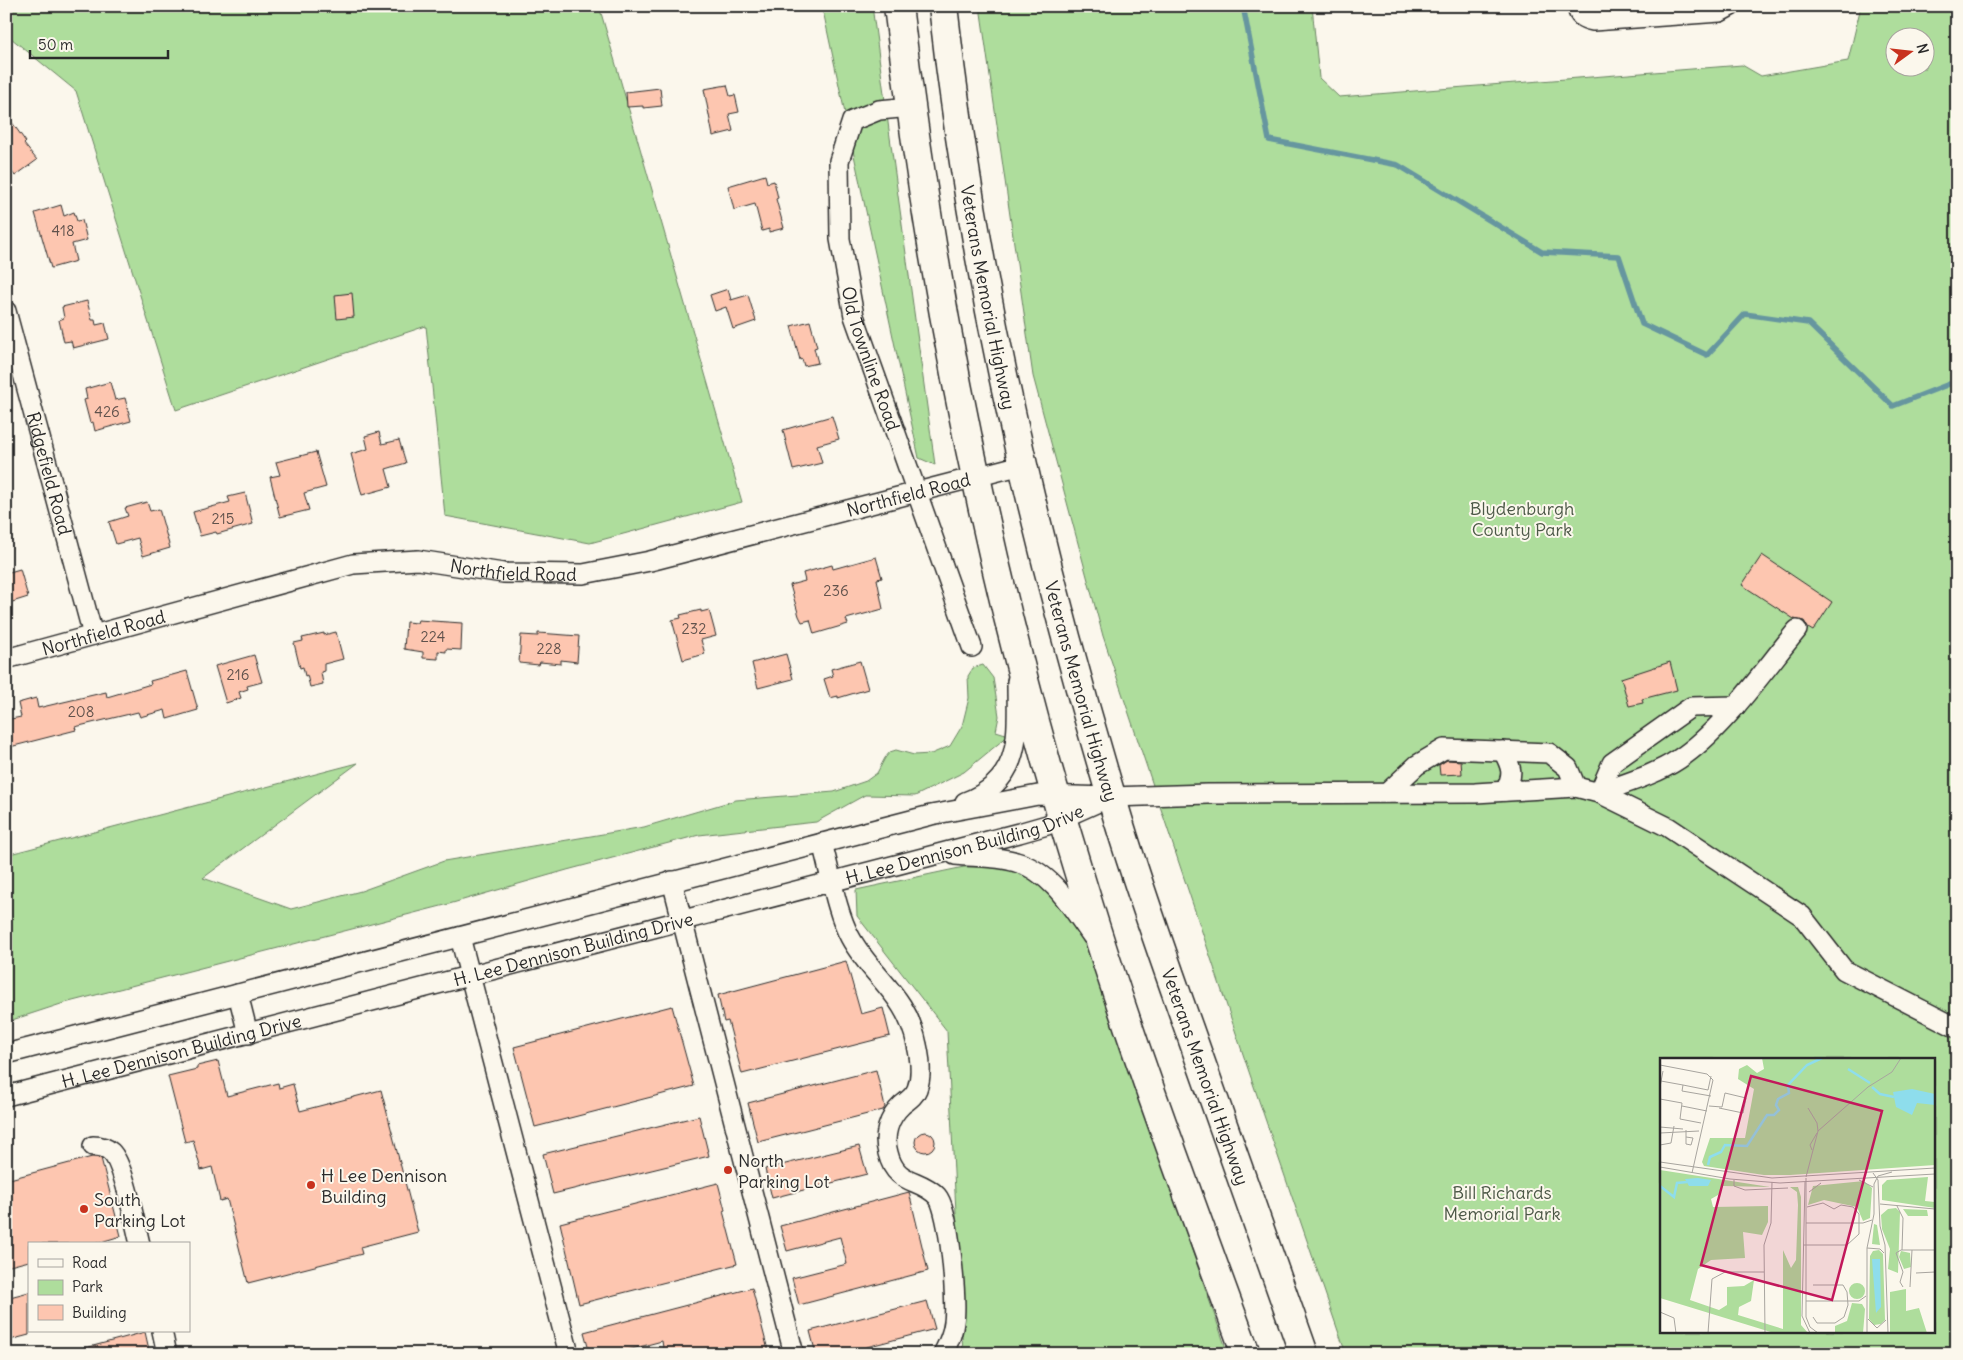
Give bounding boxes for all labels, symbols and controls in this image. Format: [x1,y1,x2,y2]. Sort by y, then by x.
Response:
scale bar [30,28,168,60]
north arrow [1886,28,1936,78]
text: 50 m [38,35,73,54]
text: N [1913,42,1933,56]
street label: Veterans Memorial Highway [956,183,1021,412]
house number: 418 [51,221,75,240]
street label: Old Townline Road [837,284,905,434]
house number: 426 [94,402,120,421]
street label: Ridgefield Road [22,409,77,538]
street label: Northfield Road [844,467,973,521]
park label: Blydenburgh County Park [1470,497,1574,541]
house number: 215 [212,509,234,528]
street label: Northfield Road [449,554,577,585]
street label: Veterans Memorial Highway [1040,578,1124,804]
house number: 236 [823,581,849,600]
street label: Northfield Road [39,604,168,660]
house number: 232 [682,619,706,638]
house number: 224 [421,627,446,646]
house number: 228 [536,639,562,658]
house number: 216 [227,665,249,684]
house number: 208 [68,702,94,721]
street label: H. Lee Dennison Building Drive [843,799,1087,889]
street label: H. Lee Dennison Building Drive [451,907,696,991]
street label: Veterans Memorial Highway [1157,965,1255,1188]
street label: H. Lee Dennison Building Drive [59,1008,304,1093]
inset map [1660,1058,1936,1332]
place label: North Parking Lot [738,1149,830,1193]
place label: H Lee Dennison Building [321,1164,447,1208]
marker: North Parking Lot [722,1164,734,1176]
marker: H Lee Dennison Building [305,1179,317,1191]
park label: Bill Richards Memorial Park [1443,1181,1561,1225]
place label: South Parking Lot [94,1188,186,1232]
marker: South Parking Lot [78,1203,90,1215]
legend [28,1242,190,1332]
text: Road [72,1253,107,1272]
text: Park [72,1277,103,1296]
text: Building [72,1303,127,1322]

